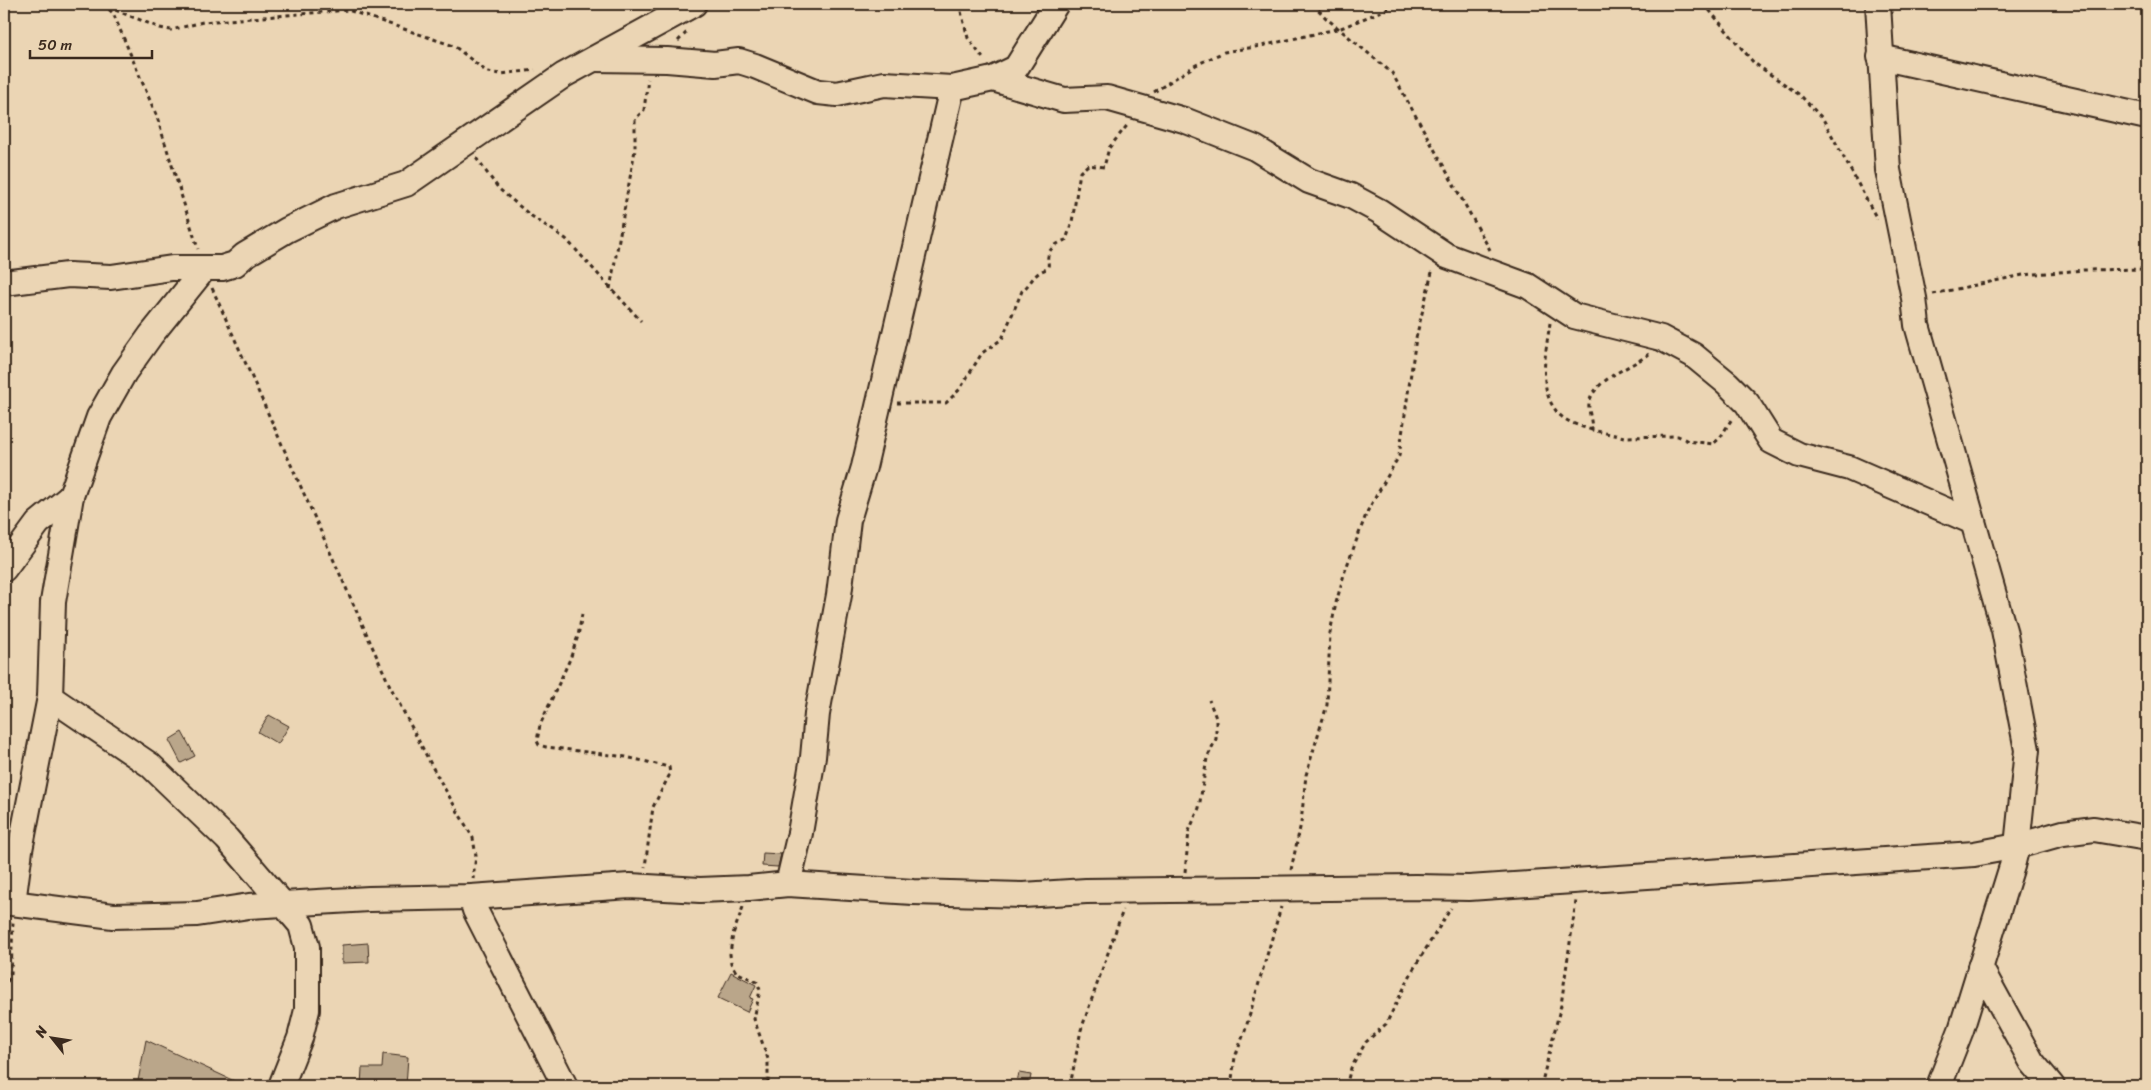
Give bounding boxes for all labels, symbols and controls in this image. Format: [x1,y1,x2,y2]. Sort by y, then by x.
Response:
scale bar [30,28,152,60]
text: 50 m [38,32,73,58]
north arrow [28,1012,78,1062]
text: N [27,1021,55,1043]

